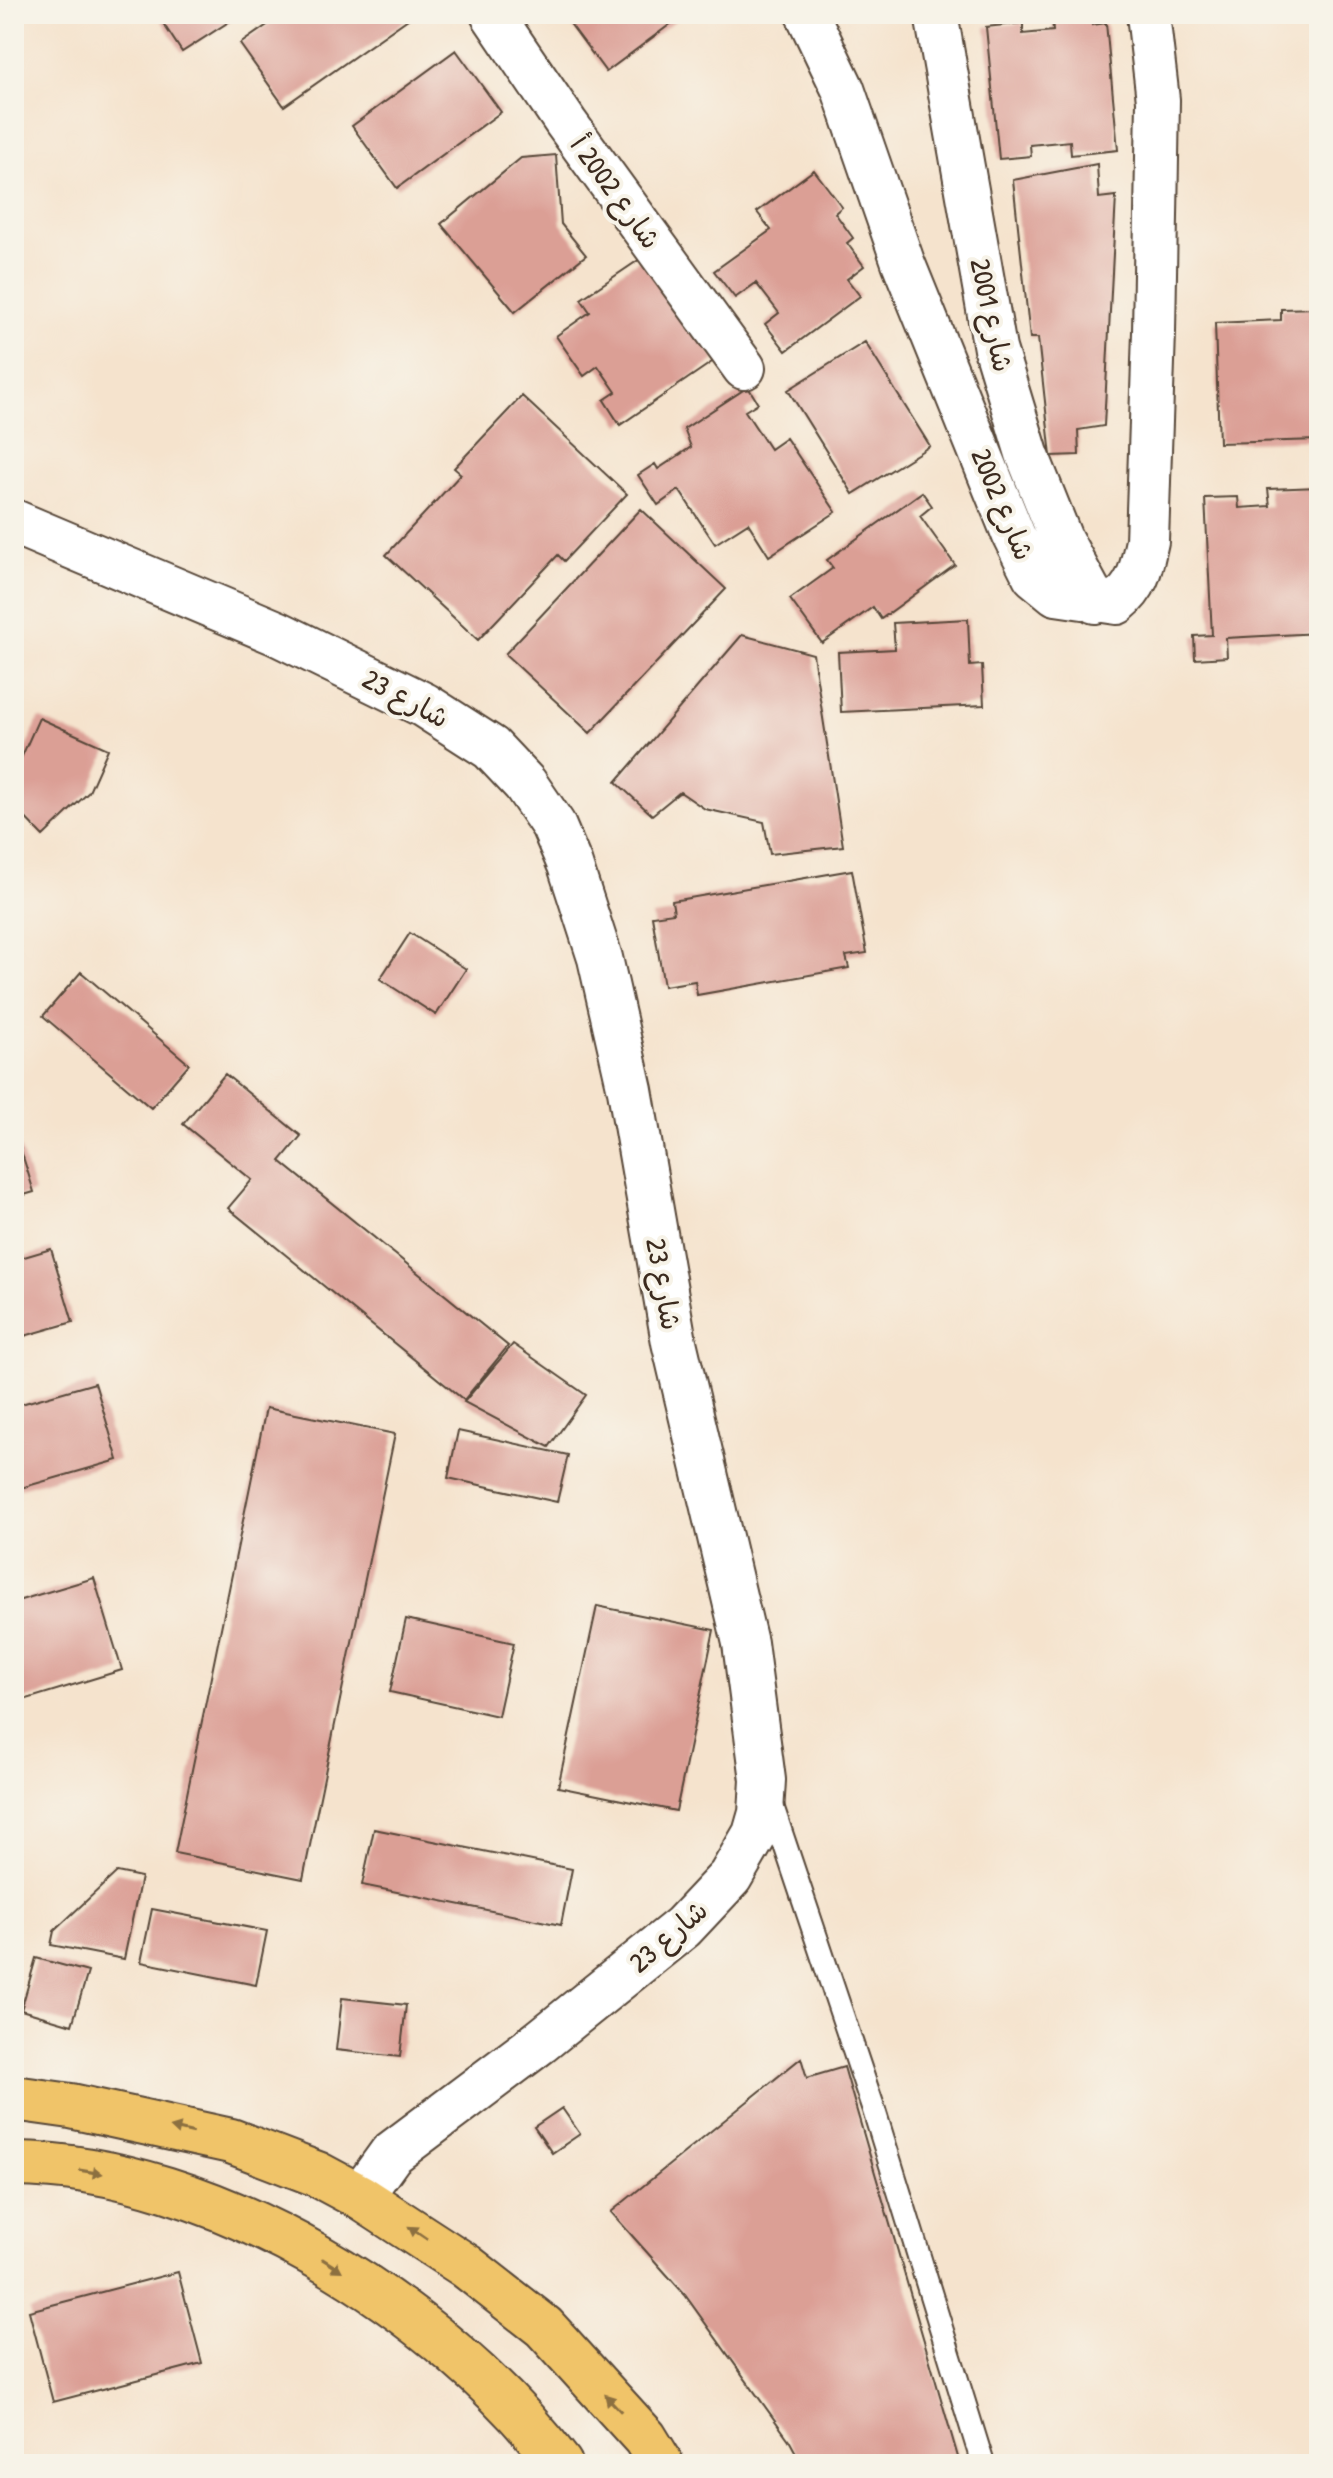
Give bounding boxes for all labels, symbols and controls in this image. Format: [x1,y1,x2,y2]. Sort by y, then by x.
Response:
street label: شارع 2002 أ [561,128,670,257]
street label: شارع 2001 [960,255,1023,376]
street label: شارع 2002 [961,442,1044,566]
street label: شارع 23 [356,659,456,737]
street label: شارع 23 [636,1235,691,1333]
street label: شارع 23 [621,1891,716,1982]
one-way arrow [169,2123,194,2136]
one-way arrow [79,2166,104,2179]
one-way arrow [407,2226,428,2241]
one-way arrow [321,2258,343,2272]
one-way arrow [605,2394,623,2413]

